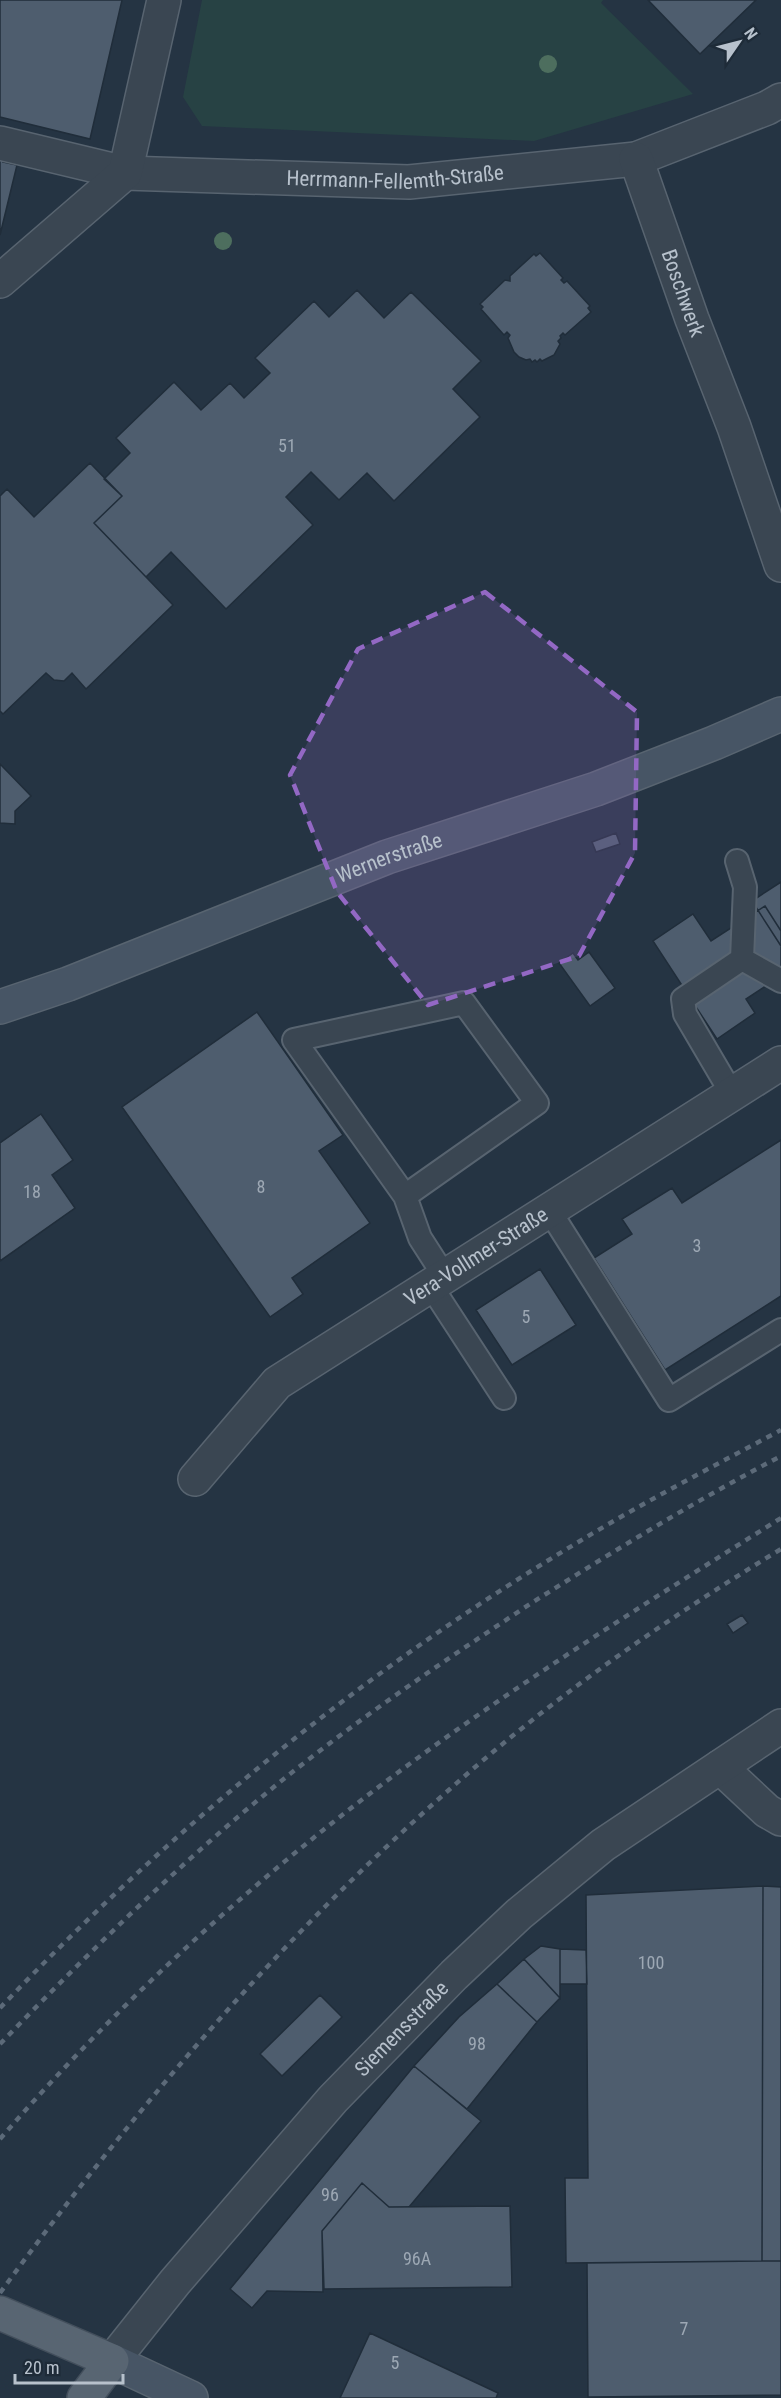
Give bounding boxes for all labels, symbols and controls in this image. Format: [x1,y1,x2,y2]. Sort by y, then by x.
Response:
north arrow [709,12,769,72]
text: N [740,24,761,43]
street label: Herrmann-Fellemth-Straße [286,160,505,194]
street label: Boschwerk [657,246,710,341]
house number: 51 [278,435,296,456]
street label: Wernerstraße [333,828,445,888]
house number: 8 [257,1176,265,1197]
house number: 18 [23,1181,41,1202]
street label: Vera-Vollmer-Straße [400,1202,552,1311]
house number: 3 [693,1235,701,1256]
house number: 5 [522,1306,531,1327]
house number: 100 [638,1952,664,1973]
street label: Siemensstraße [350,1976,453,2081]
house number: 98 [468,2033,486,2054]
house number: 96 [321,2184,339,2205]
house number: 96A [403,2248,432,2269]
house number: 7 [680,2318,689,2339]
scale bar [15,2347,123,2385]
house number: 5 [391,2352,400,2373]
text: 20 m [24,2357,59,2378]

